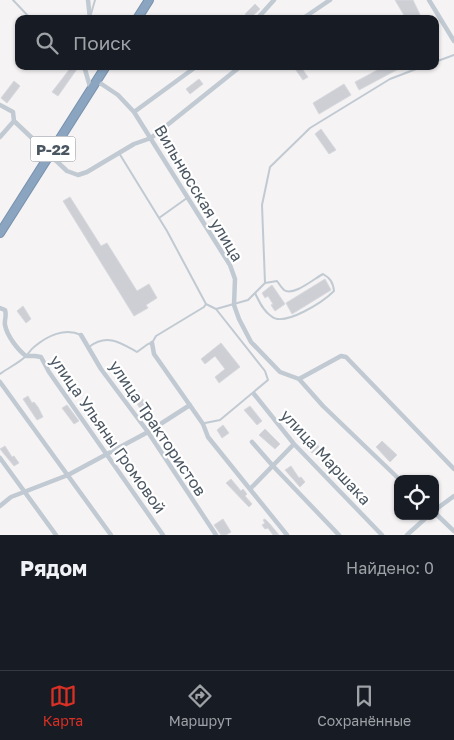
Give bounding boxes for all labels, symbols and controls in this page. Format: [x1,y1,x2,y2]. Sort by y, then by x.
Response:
search box [15,15,439,70]
icon: search [33,29,61,57]
text: Поиск [73,31,132,54]
street label: Вильнюсская улица [150,121,248,265]
road number: Р-22 [30,136,76,162]
street label: улица Ульяны Громовой [46,351,170,517]
street label: улица Трактористов [105,356,211,500]
street label: улица Маршака [277,405,375,509]
map controls [394,475,439,520]
button: locate [394,475,439,520]
text: Рядом [20,555,87,581]
text: Найдено: 0 [346,558,434,578]
tab: Карта [43,682,83,729]
tab: Маршрут [169,682,232,729]
tab: Сохранённые [317,682,411,729]

